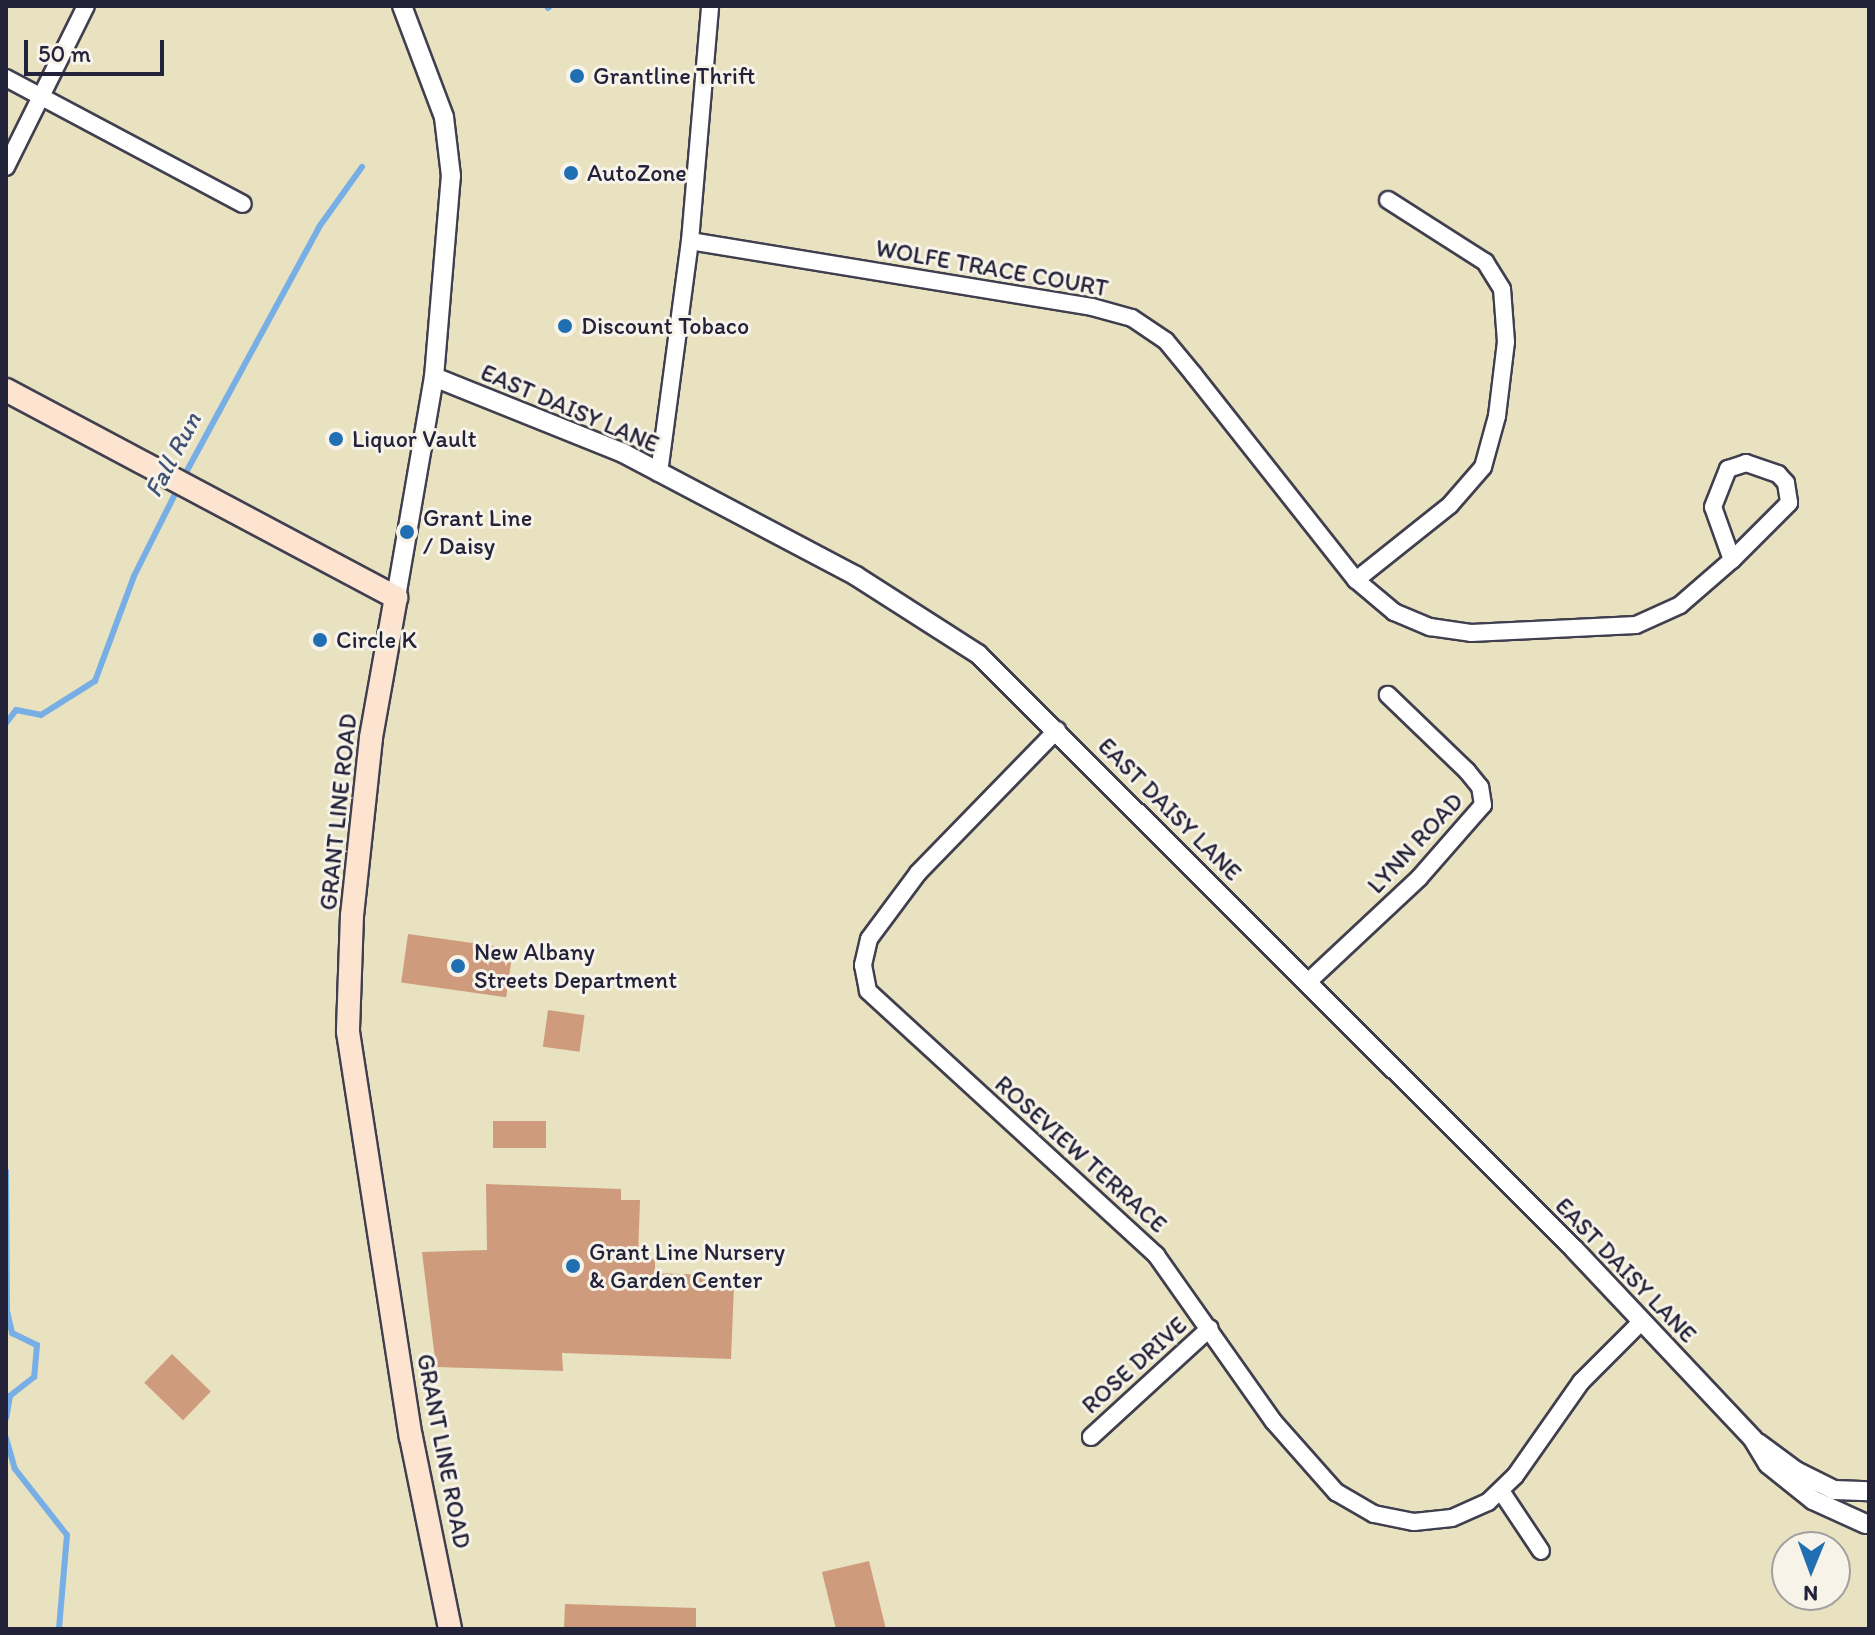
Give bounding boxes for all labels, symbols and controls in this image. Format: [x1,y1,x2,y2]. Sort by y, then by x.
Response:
scale bar [28,24,168,74]
text: 50 m [38,39,91,68]
place label: Grantline Thrift [593,62,755,90]
marker: Grantline Thrift [568,67,586,85]
place label: AutoZone [587,159,687,187]
marker: AutoZone [562,164,580,182]
street label: WOLFE TRACE COURT [873,233,1111,303]
place label: Discount Tobaco [581,312,749,340]
marker: Discount Tobaco [556,317,574,335]
street label: EAST DAISY LANE [478,358,662,458]
water label: Fall Run [138,407,208,503]
place label: Liquor Vault [352,425,477,453]
marker: Liquor Vault [327,430,345,448]
place label: Grant Line / Daisy [423,504,532,560]
marker: Grant Line / Daisy [398,523,416,541]
place label: Circle K [336,626,417,654]
marker: Circle K [311,631,329,649]
street label: GRANT LINE ROAD [313,711,363,913]
street label: EAST DAISY LANE [1093,732,1247,886]
street label: LYNN ROAD [1361,787,1469,899]
place label: New Albany Streets Department [474,938,677,994]
marker: New Albany Streets Department [449,957,467,975]
street label: ROSEVIEW TERRACE [989,1069,1173,1239]
street label: EAST DAISY LANE [1550,1192,1702,1348]
place label: Grant Line Nursery & Garden Center [589,1238,785,1294]
marker: Grant Line Nursery & Garden Center [564,1257,582,1275]
street label: ROSE DRIVE [1075,1310,1193,1420]
street label: GRANT LINE ROAD [411,1350,477,1552]
north arrow [1771,1531,1851,1611]
text: N [1803,1580,1818,1607]

